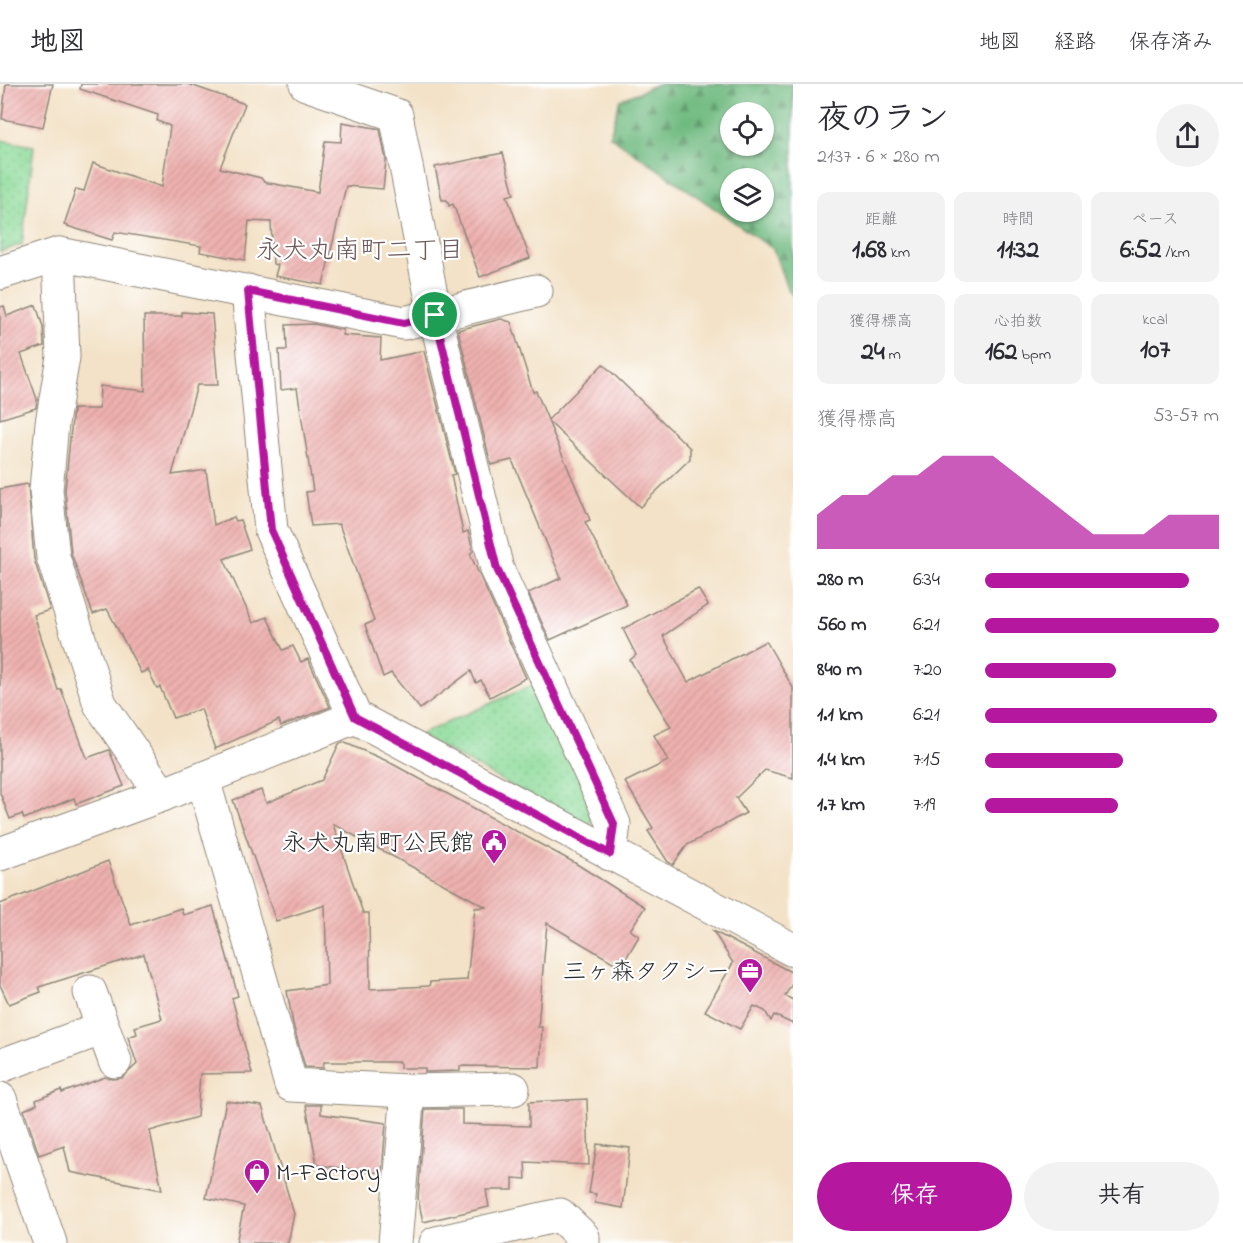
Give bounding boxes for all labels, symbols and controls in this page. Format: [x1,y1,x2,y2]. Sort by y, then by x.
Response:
text: 地図 [30,23,86,64]
text: 地図 [979,28,1021,58]
text: 経路 [1054,28,1096,58]
text: 保存済み [1129,28,1213,58]
text: 夜のラン [817,96,949,144]
map controls [720,102,774,222]
button: locate [720,102,774,156]
button: share [1156,104,1219,167]
text: 21:37 · 6 × 280 m [817,143,940,172]
button: layers [720,168,774,222]
text: 距離 [865,208,897,232]
text: 時間 [1002,208,1034,232]
text: ペース [1131,208,1179,232]
text: 1.68 [852,232,887,270]
text: 11:32 [997,232,1039,270]
text: 6:52 [1120,232,1162,270]
district label: 永犬丸南町二丁目 [256,233,464,271]
text: km [887,241,910,265]
text: /km [1162,241,1190,265]
pin [409,289,460,340]
icon: arrive [418,298,451,331]
text: kcal [1142,308,1168,332]
text: 獲得標高 [849,310,913,334]
text: 心拍数 [994,310,1042,334]
text: 107 [1140,332,1170,370]
text: 24 [861,334,885,372]
text: 162 [985,334,1018,372]
text: m [885,343,901,367]
text: bpm [1018,343,1051,367]
text: 53–57 m [1153,402,1219,431]
text: 獲得標高 [817,406,897,435]
text: 280 m [817,566,864,595]
text: 6:34 [913,566,940,595]
text: 560 m [817,611,866,640]
text: 6:21 [913,611,940,640]
text: 840 m [817,656,862,685]
text: 7:20 [913,656,942,685]
text: 1.1 km [817,701,863,730]
text: 6:21 [913,701,940,730]
text: 1.4 km [817,746,865,775]
text: 7:15 [913,746,941,775]
text: 1.7 km [817,791,865,820]
text: 7:19 [913,791,935,820]
place label: 永犬丸南町公民館 [282,827,474,862]
public building icon: 永犬丸南町公民館 [479,827,509,865]
place label: 三ヶ森タクシー [562,956,730,991]
office icon: 三ヶ森タクシー [735,956,765,994]
shop icon: M-Factory [242,1157,272,1195]
place label: M-Factory [276,1157,380,1193]
button: 保存 [817,1162,1012,1231]
button: 共有 [1024,1162,1219,1231]

